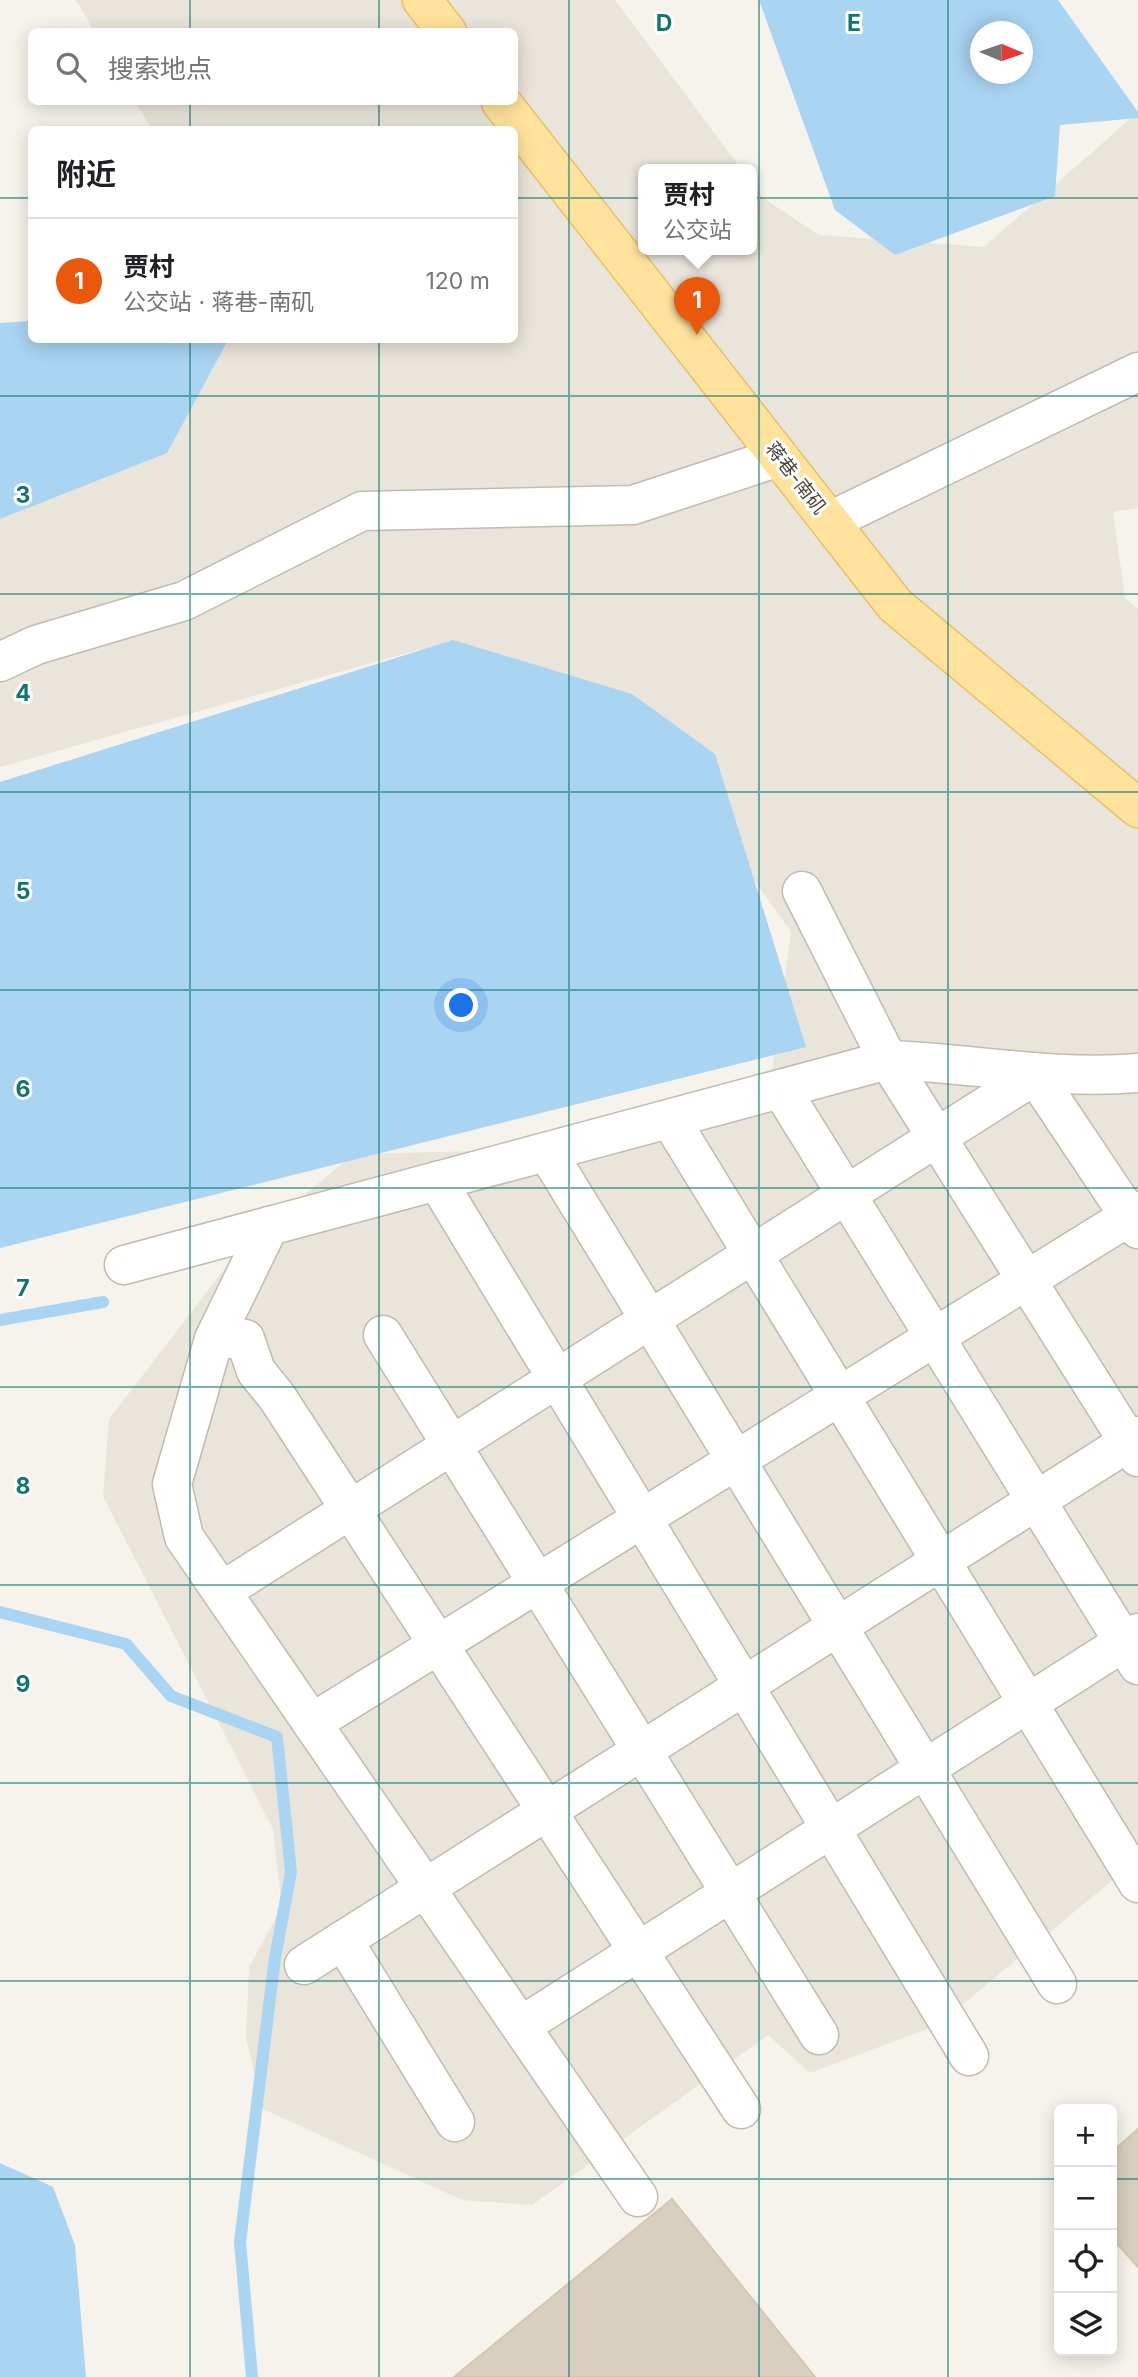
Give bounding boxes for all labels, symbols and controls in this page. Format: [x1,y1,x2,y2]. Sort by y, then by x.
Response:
text: D [656,9,672,37]
text: E [847,9,861,37]
north arrow [970,21,1033,84]
search box [28,28,518,105]
icon: search [52,48,90,86]
text: 搜索地点 [108,53,212,84]
text: 附近 [56,156,116,192]
popup [638,164,757,255]
text: 贾村 [663,179,715,210]
text: 公交站 [663,216,732,244]
text: 贾村 [123,251,175,282]
text: 1 [74,267,84,295]
text: 120 m [425,267,490,295]
pin: 1 [674,277,720,335]
text: 公交站 · 蒋巷-南矶 [123,288,314,316]
street label: 蒋巷-南矶 [761,438,831,518]
text: 3 [16,481,30,509]
text: 4 [15,679,31,707]
text: 5 [16,877,30,905]
your location [444,988,478,1022]
text: 6 [16,1075,30,1103]
text: 7 [16,1274,30,1302]
text: 8 [16,1472,30,1500]
text: 9 [16,1670,30,1698]
map controls [1054,2104,1117,2356]
button: + [1054,2104,1117,2167]
button: − [1054,2167,1117,2230]
button: locate [1054,2230,1117,2293]
button: layers [1054,2293,1117,2356]

